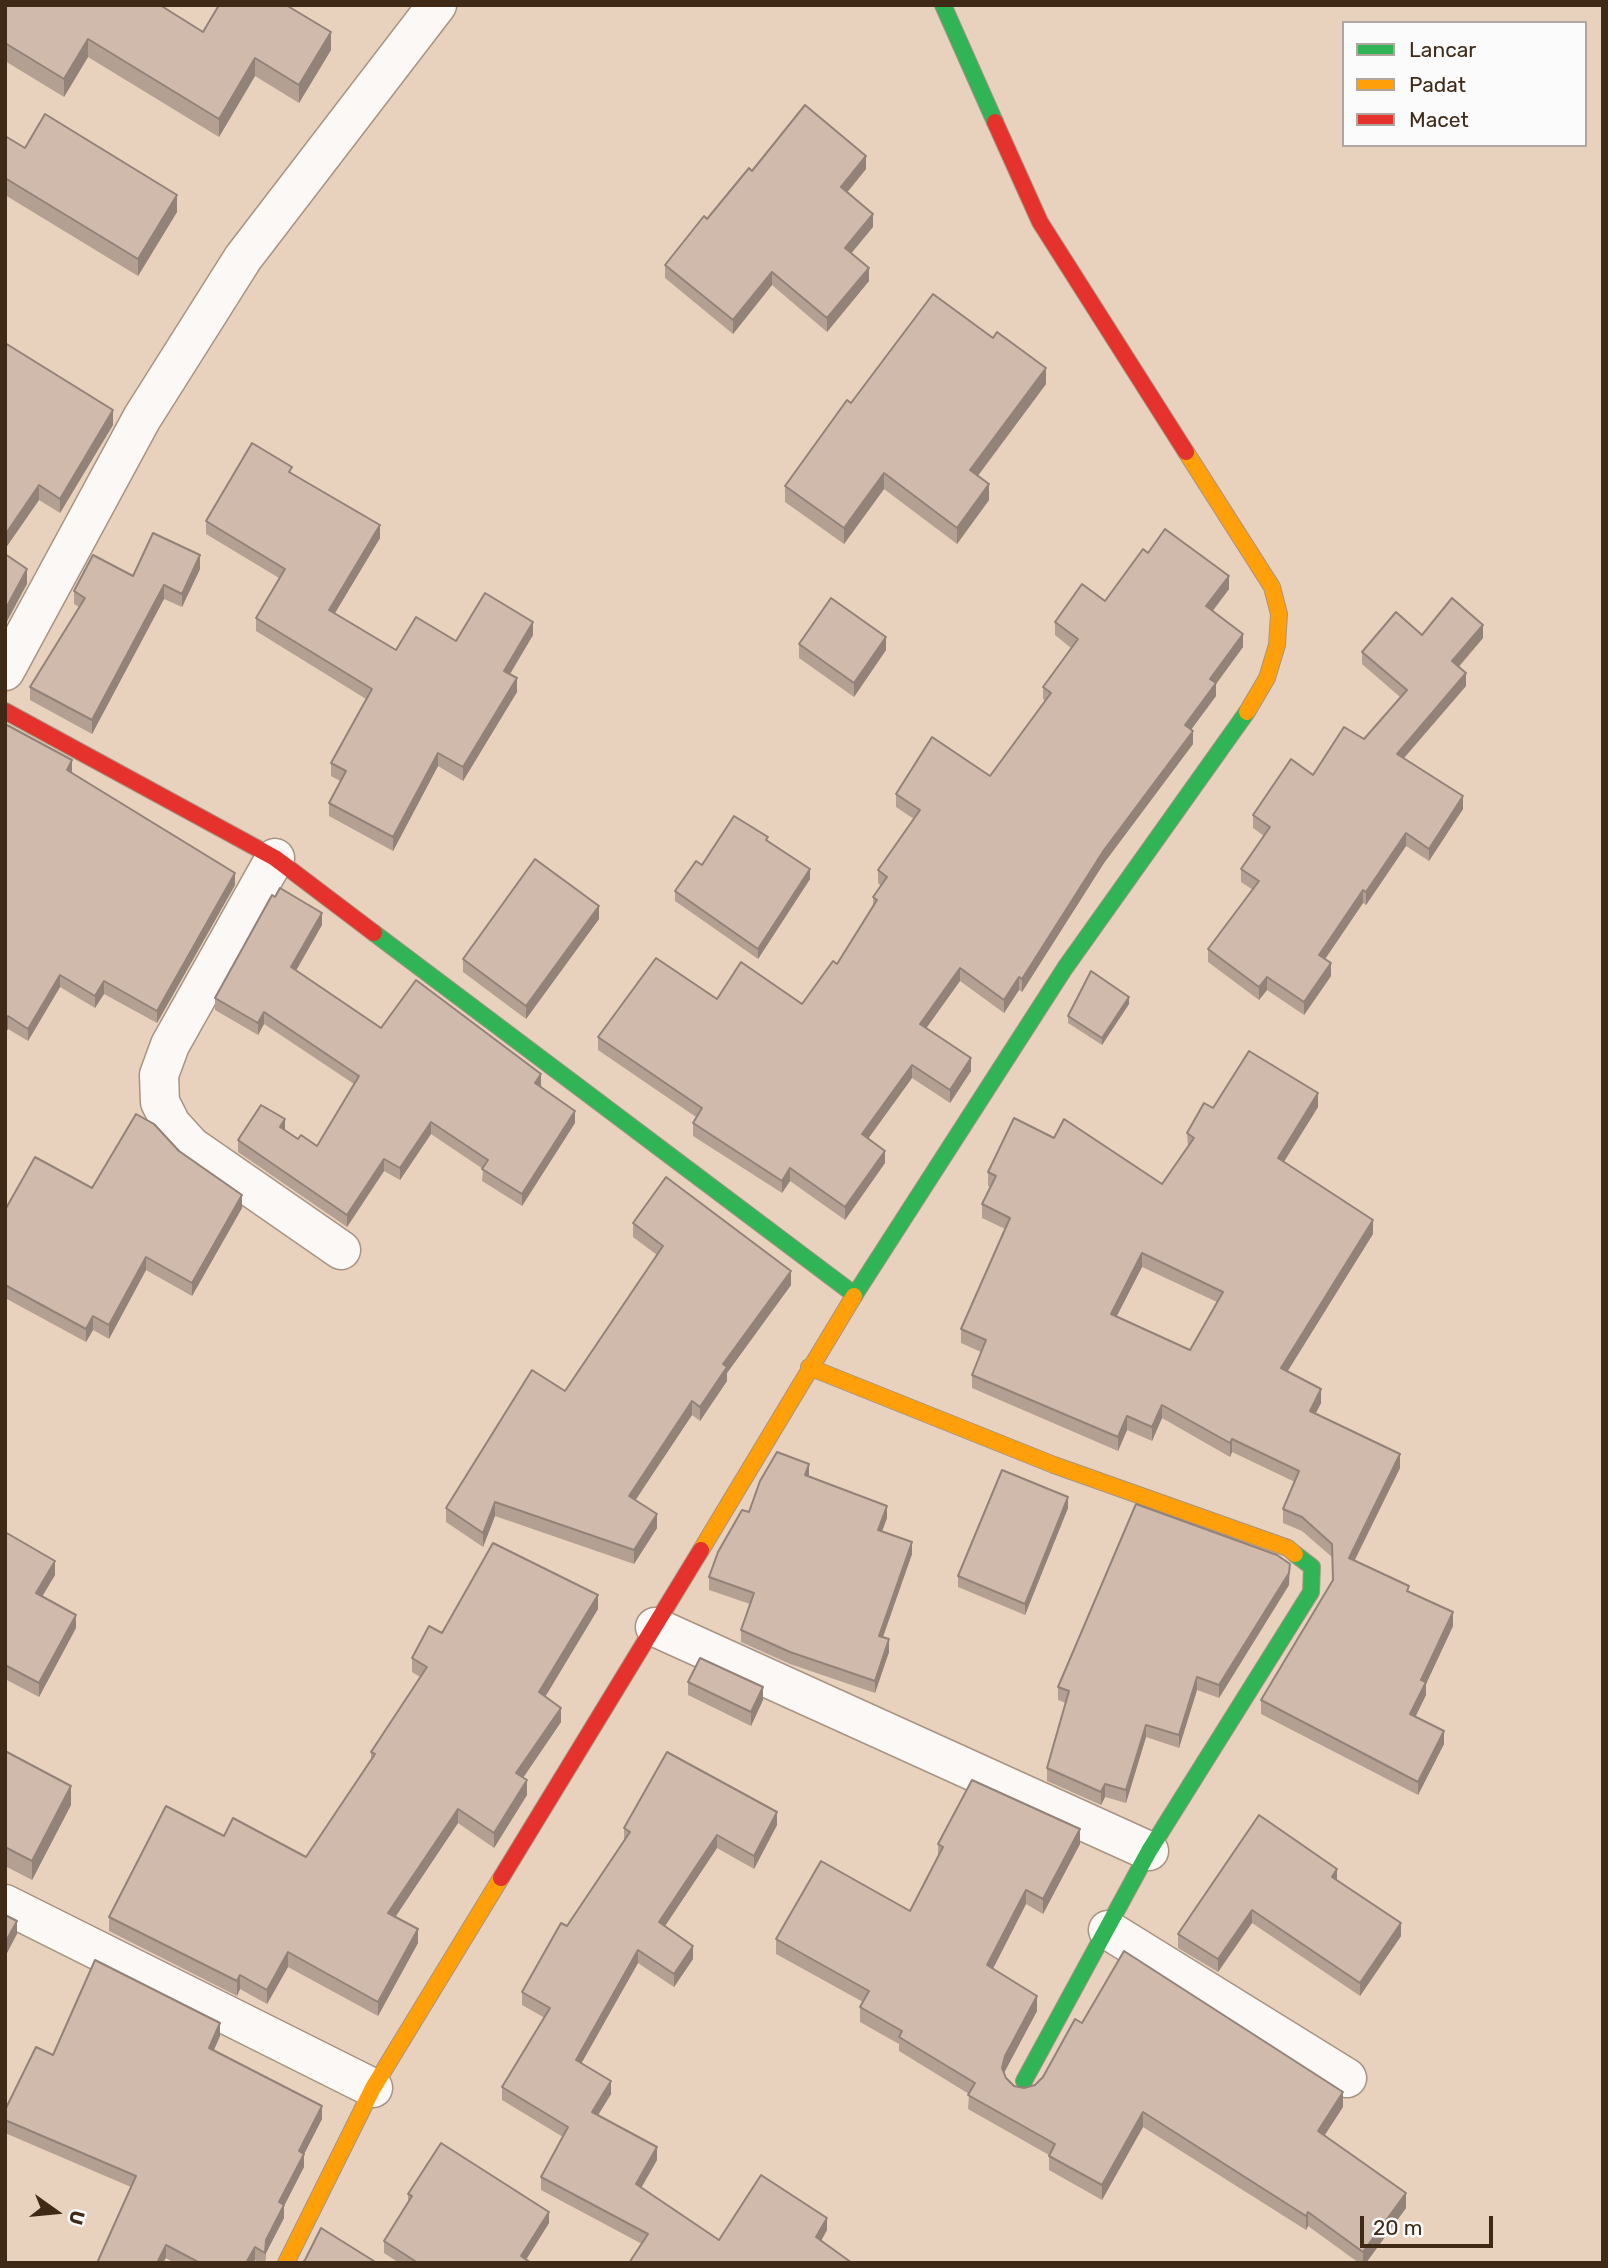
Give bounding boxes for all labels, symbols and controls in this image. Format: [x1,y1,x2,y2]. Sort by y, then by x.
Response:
legend [1342,21,1587,147]
text: Lancar [1409,37,1476,62]
text: Padat [1409,72,1466,97]
text: Macet [1409,107,1469,132]
north arrow [21,2177,91,2247]
scale bar [1363,2202,1496,2246]
text: U [64,2208,90,2227]
text: 20 m [1373,2215,1422,2240]

